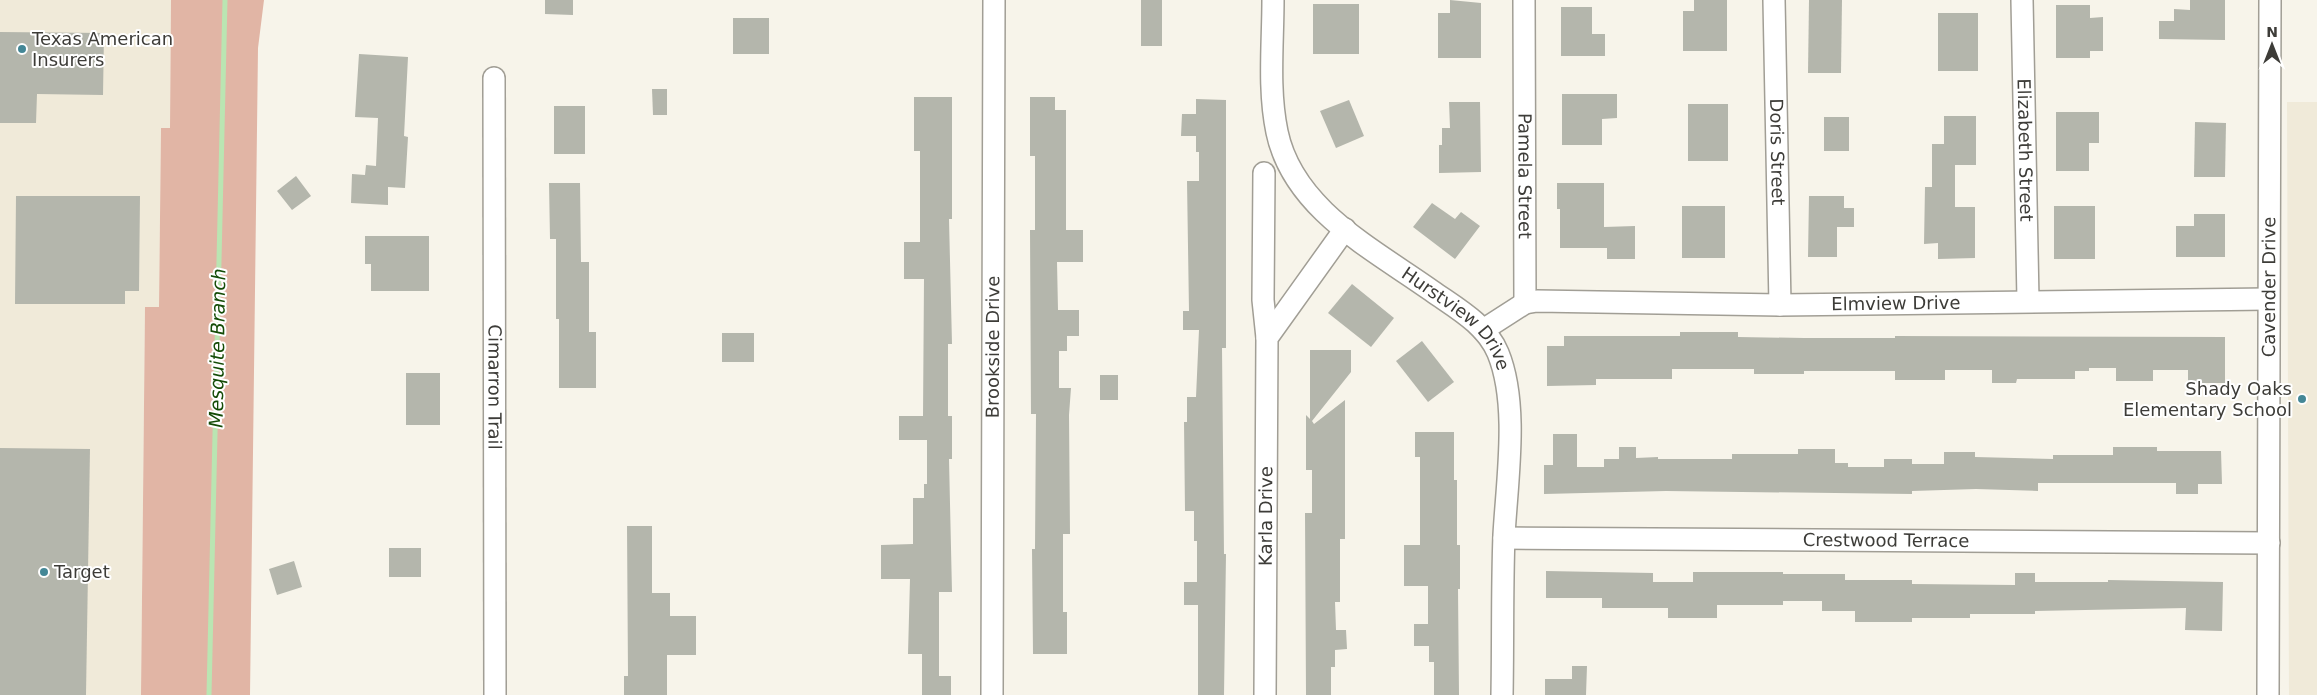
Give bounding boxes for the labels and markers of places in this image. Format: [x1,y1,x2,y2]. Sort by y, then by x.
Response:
place label: Texas American Insurers [31,28,173,70]
marker: Texas American Insurers [16,43,28,55]
place label: Shady Oaks Elementary School [2123,378,2292,420]
marker: Shady Oaks Elementary School [2296,393,2308,405]
place label: Target [53,561,110,582]
marker: Target [38,566,50,578]

